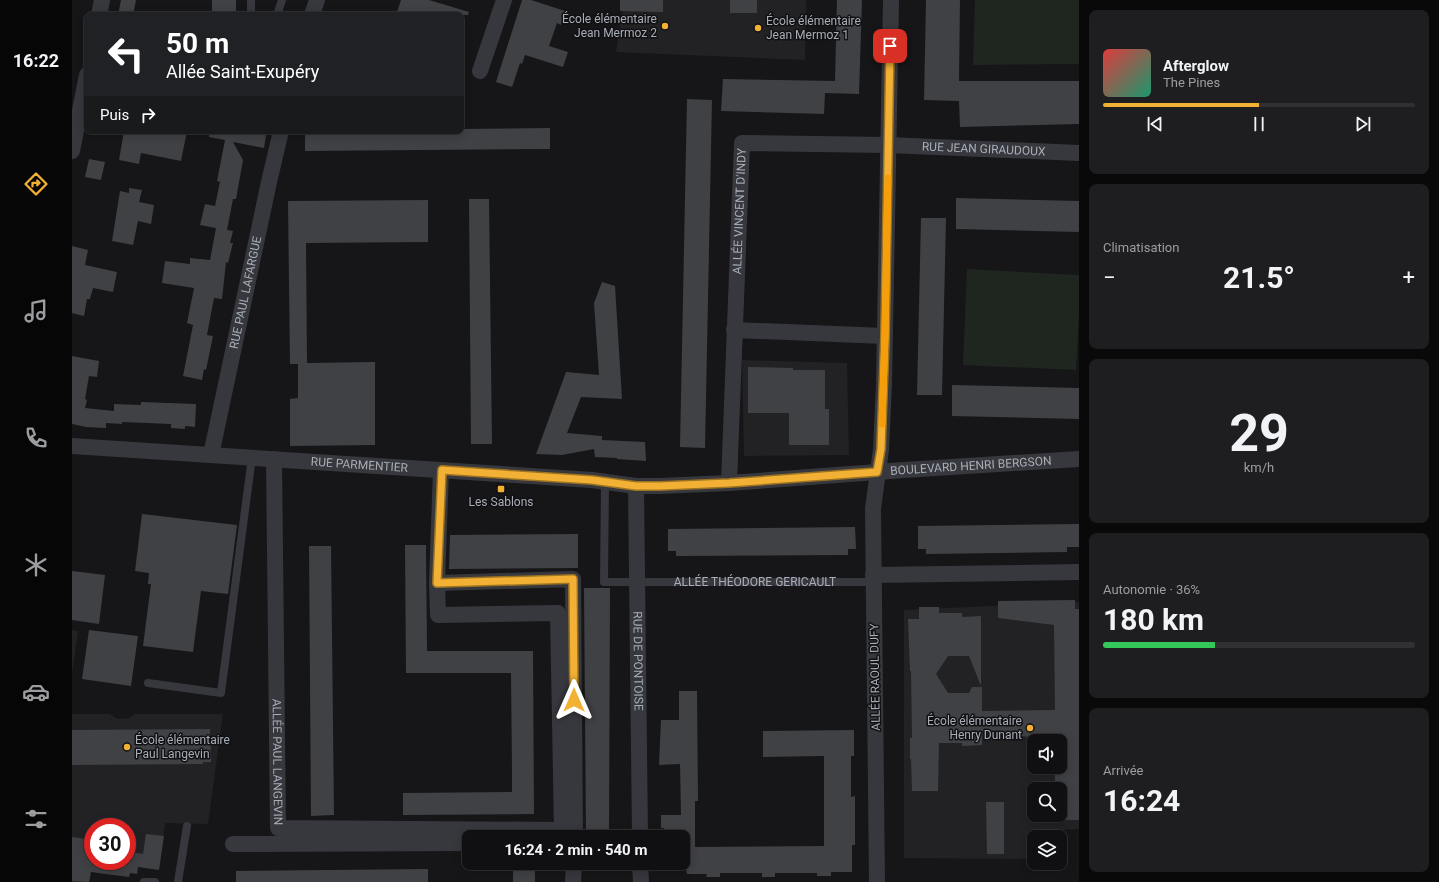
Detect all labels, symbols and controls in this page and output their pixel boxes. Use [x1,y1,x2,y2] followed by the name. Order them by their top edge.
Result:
[562,11,657,40] place label: École élémentaire Jean Mermoz 2
[766,13,861,42] place label: École élémentaire Jean Mermoz 1
[660,21,670,31] marker: École élémentaire Jean Mermoz 2
[753,23,763,33] marker: École élémentaire Jean Mermoz 1
[166,27,229,60] text: 50 m
[100,28,152,80] icon: left
[873,29,907,63] pin
[879,35,901,57] icon: arrive
[13,50,59,71] text: 16:22
[1163,57,1229,75] text: Afterglow
[166,61,319,82] text: Allée Saint-Exupéry
[1163,75,1220,90] text: The Pines
[137,104,159,126] icon: right
[100,106,129,124] text: Puis
[1144,113,1166,135] icon: previous
[1248,113,1270,135] icon: pause
[1352,113,1374,135] icon: next
[922,139,1046,159] street label: RUE JEAN GIRAUDOUX
[730,147,749,275] street label: ALLÉE VINCENT D'INDY
[22,170,50,198] icon: directions
[227,235,264,350] street label: RUE PAUL LAFARGUE
[1103,240,1179,255] text: Climatisation
[1223,260,1295,295] text: 21.5°
[1103,265,1116,290] text: −
[1403,265,1415,290] text: +
[22,297,50,325] icon: music
[1229,403,1289,464] text: 29
[22,424,50,452] icon: phone
[890,454,1052,478] street label: BOULEVARD HENRI BERGSON
[310,455,409,475] street label: RUE PARMENTIER
[1244,460,1274,475] text: km/h
[496,484,506,494] marker: Les Sablons
[469,495,533,509] place label: Les Sablons
[22,551,50,579] icon: climate
[674,574,836,589] street label: ALLÉE THÉODORE GERICAULT
[1103,582,1200,597] text: Autonomie · 36%
[1103,602,1204,637] text: 180 km
[630,611,646,711] street label: RUE DE PONTOISE
[866,622,883,731] street label: ALLÉE RAOUL DUFY
[22,678,50,706] icon: car
[553,679,595,721] position arrow
[270,699,285,825] street label: ALLÉE PAUL LANGEVIN
[927,713,1022,742] place label: École élémentaire Henry Dunant
[1025,723,1035,733] marker: École élémentaire Henry Dunant
[135,732,230,761] place label: École élémentaire Paul Langevin
[1027,734,1067,870] map controls
[1027,734,1067,774] button: sound
[122,742,132,752] marker: École élémentaire Paul Langevin
[1103,763,1143,778] text: Arrivée
[1027,782,1067,822] button: search
[1103,783,1180,818] text: 16:24
[22,805,50,833] icon: filters
[84,818,136,870] speed limit sign: 30
[1027,830,1067,870] button: layers
[505,841,647,859] text: 16:24 · 2 min · 540 m

